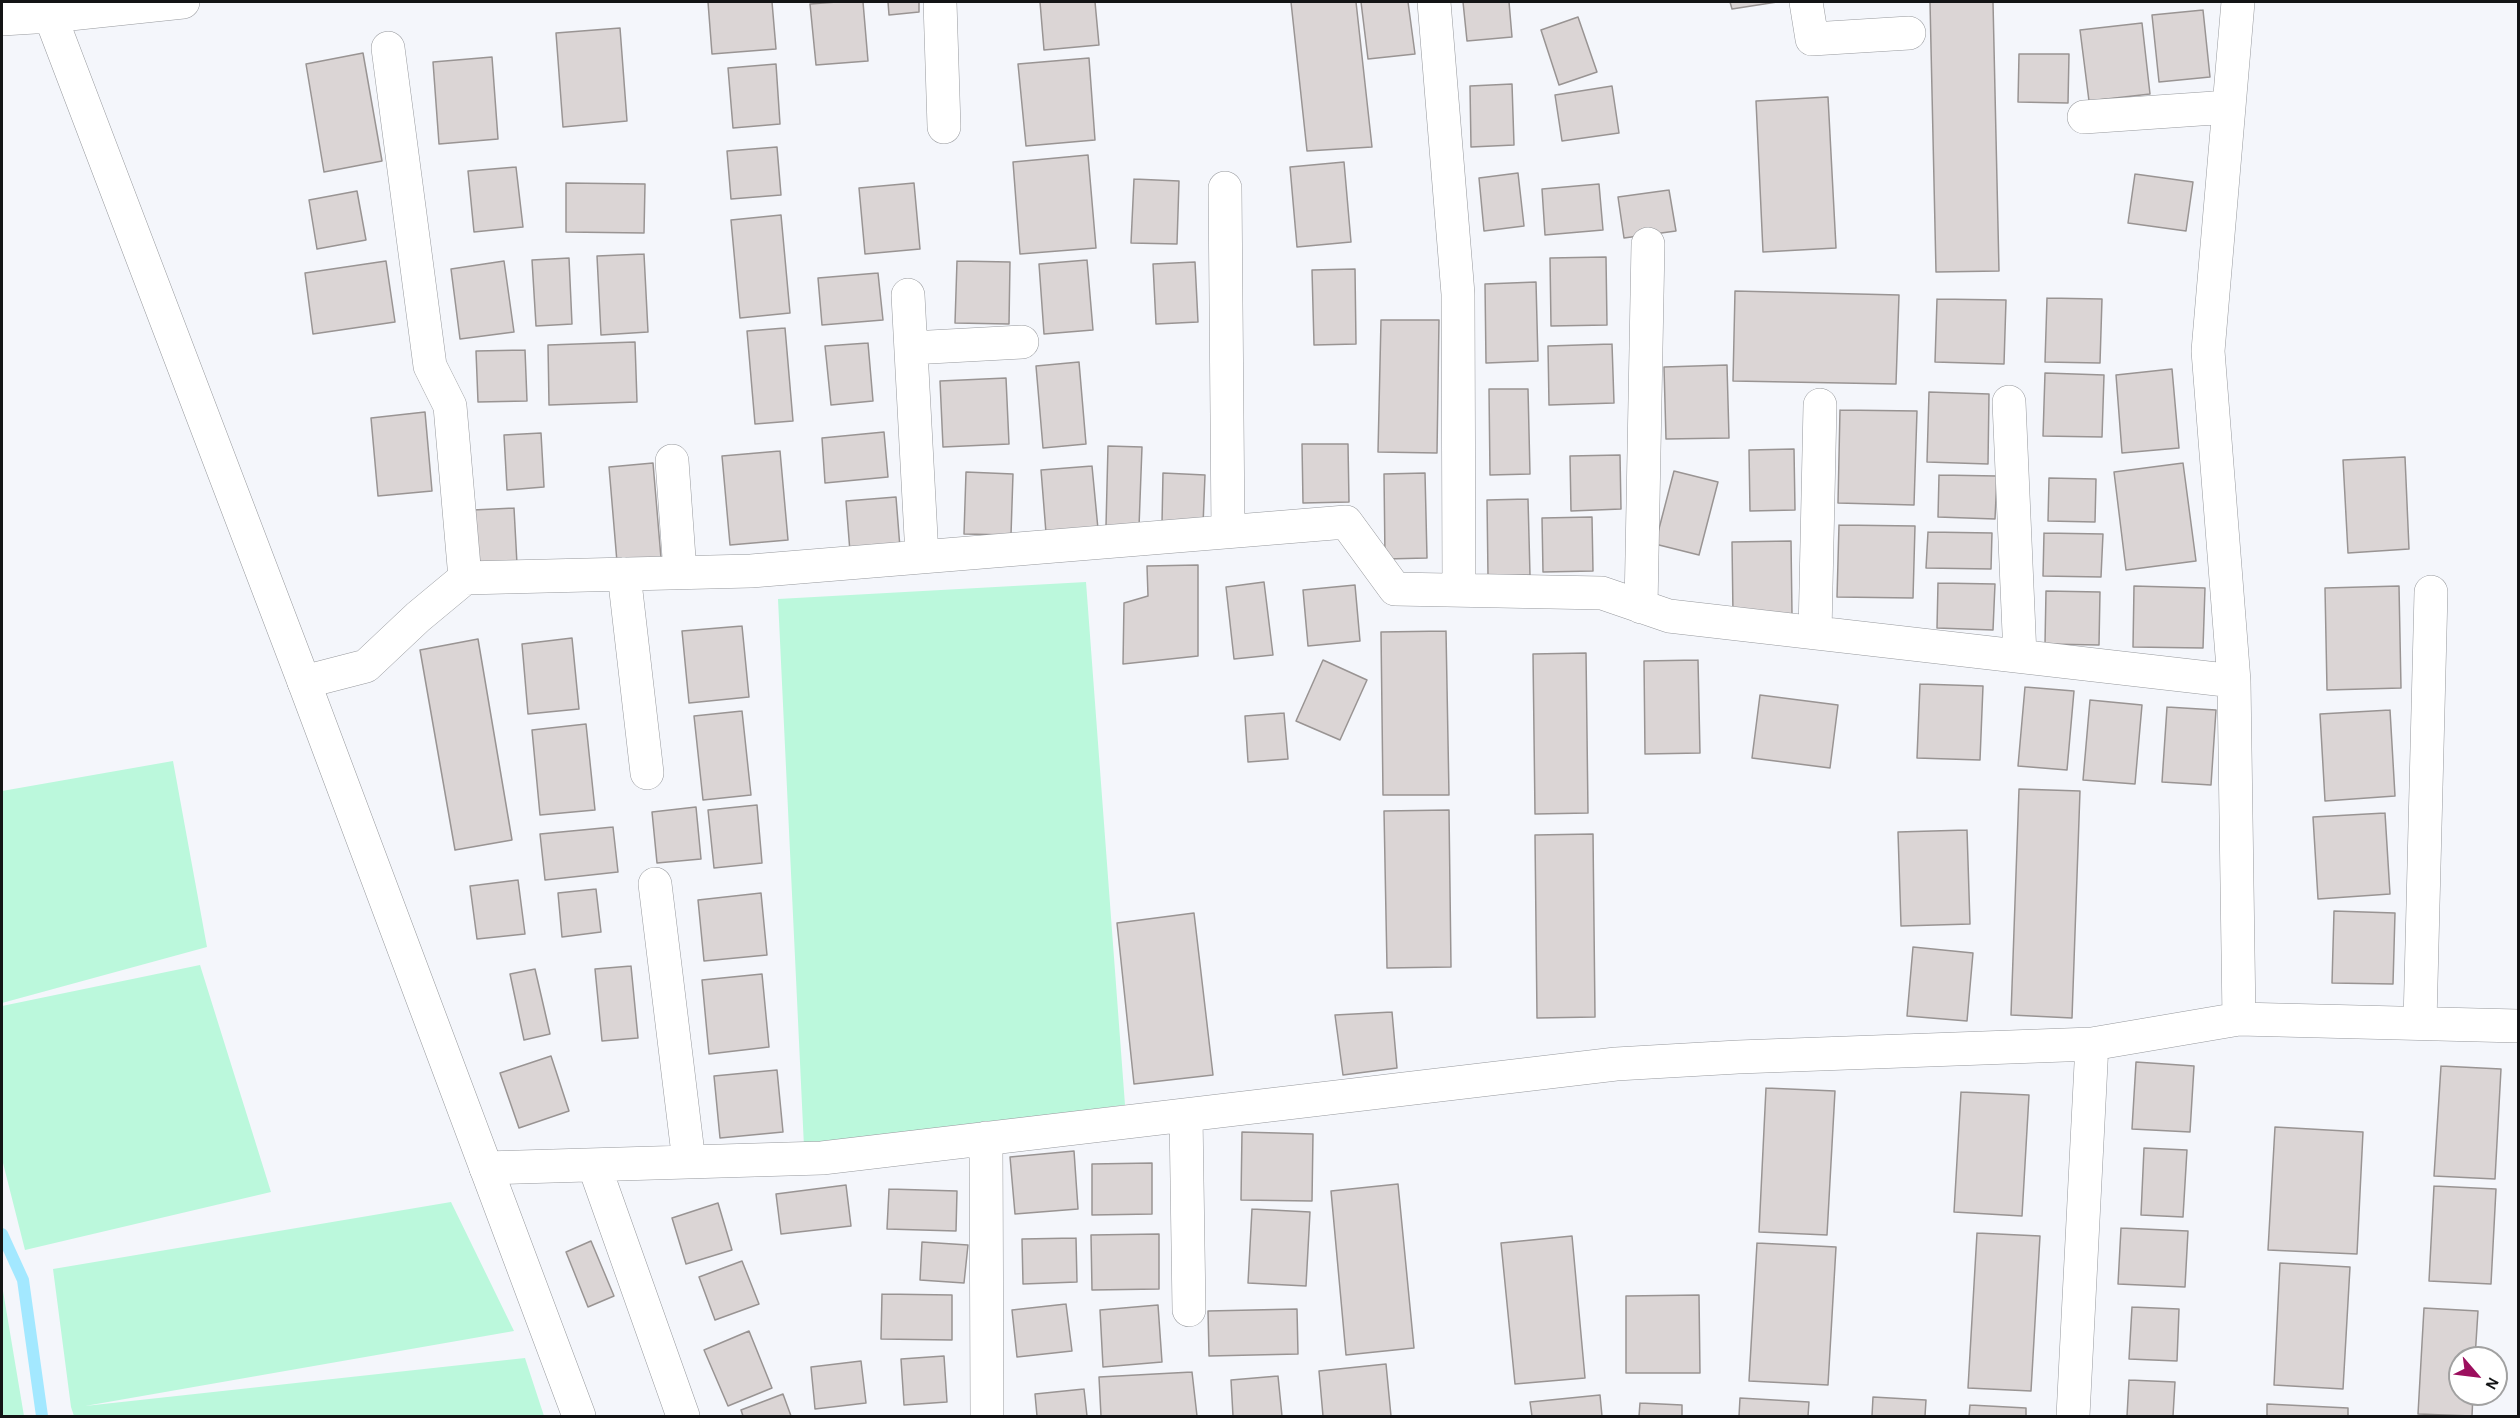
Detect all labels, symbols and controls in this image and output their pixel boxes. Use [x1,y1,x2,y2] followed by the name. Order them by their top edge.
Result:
[2448,1346,2508,1406] north arrow
[2482,1375,2502,1392] text: N

